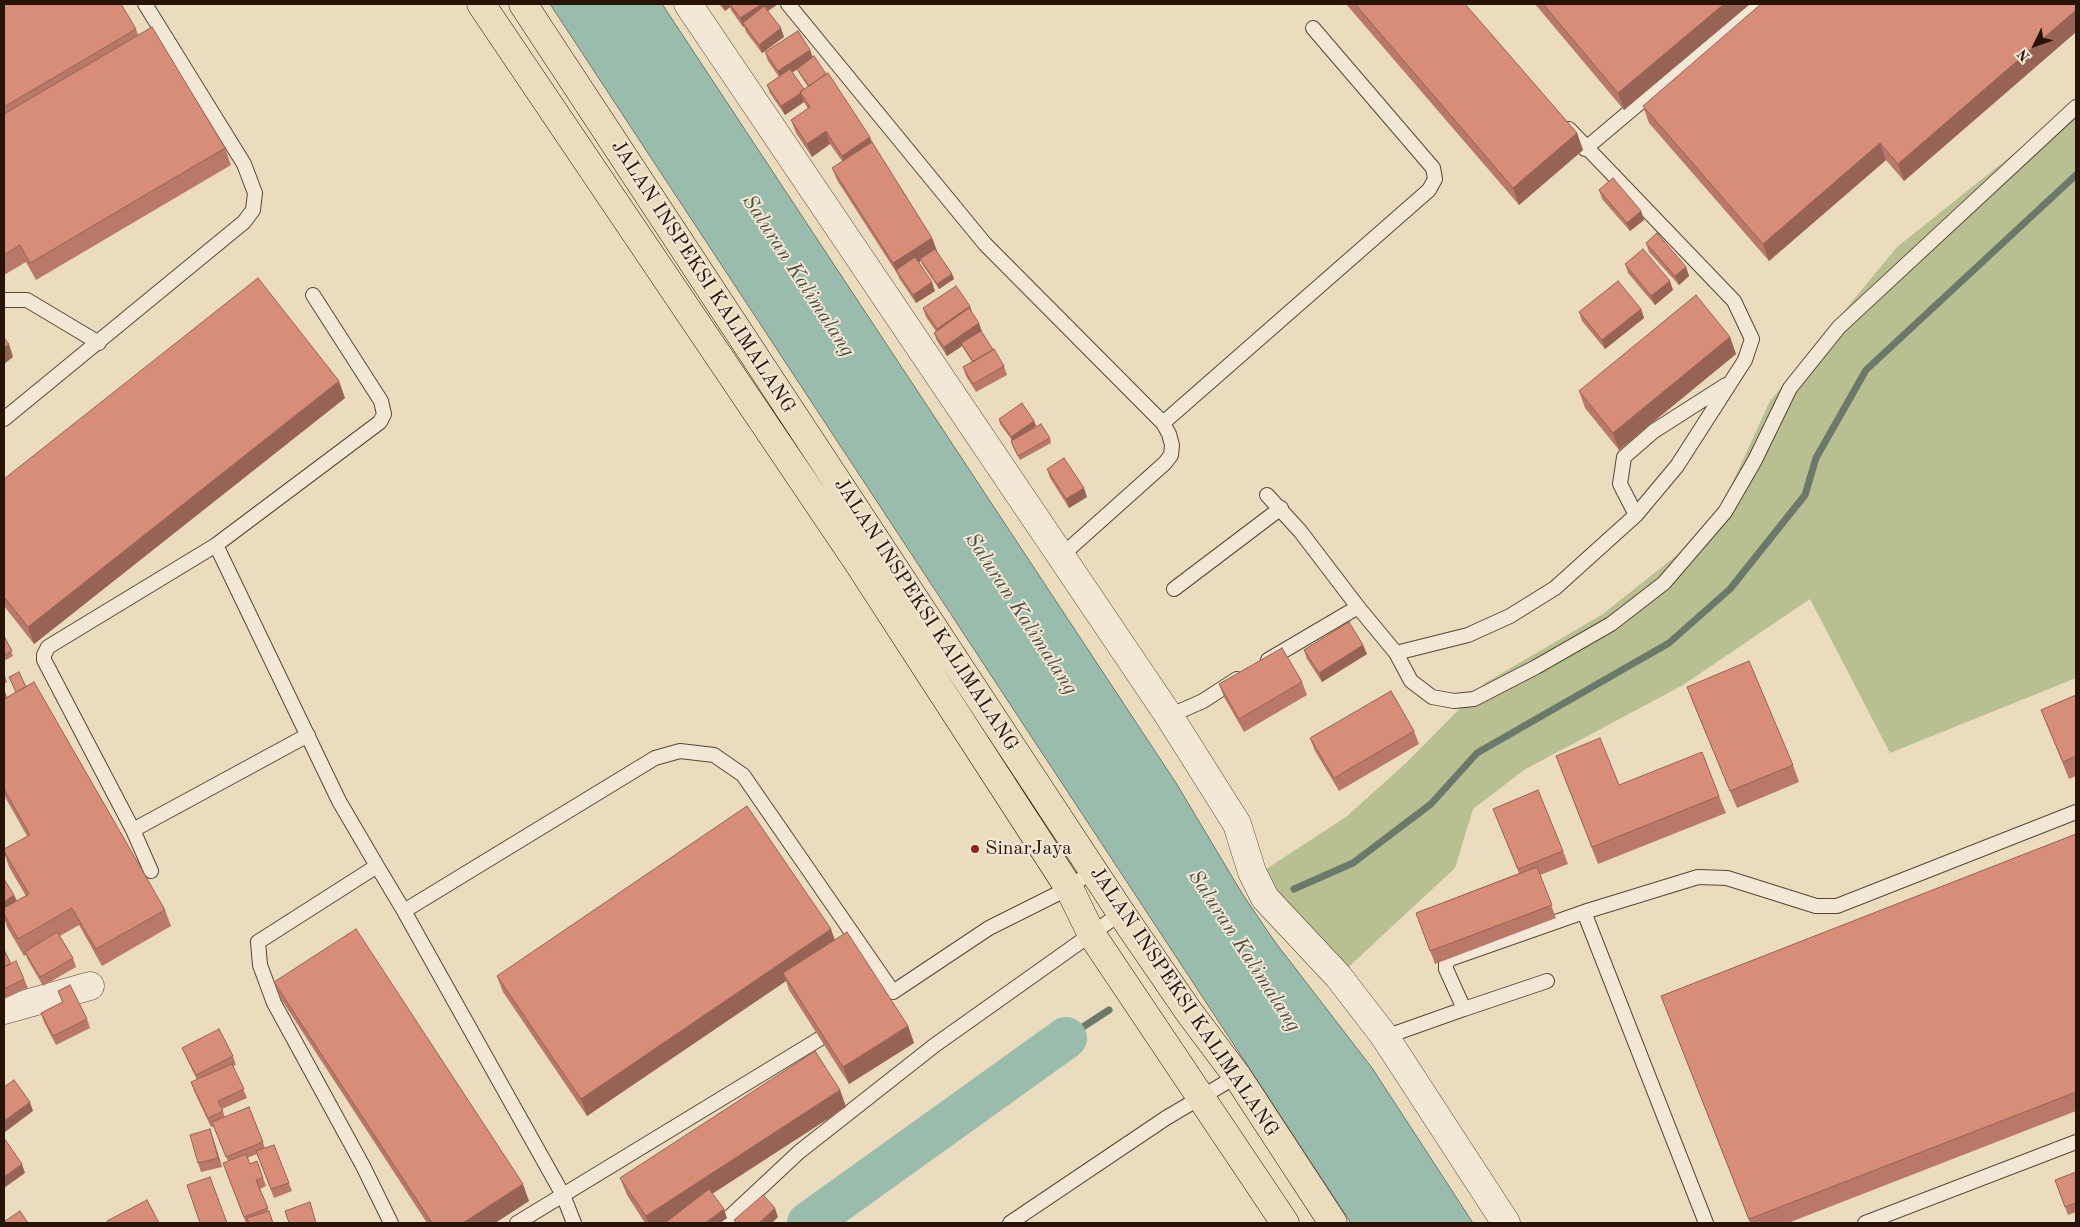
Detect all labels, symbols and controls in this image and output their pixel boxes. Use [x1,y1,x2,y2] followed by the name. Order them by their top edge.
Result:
[2010,20,2060,70] north arrow
[2015,46,2033,64] text: N
[606,136,800,418] street label: JALAN INSPEKSI KALIMALANG
[736,190,860,362] water label: Saluran Kalimalang
[829,474,1023,756] street label: JALAN INSPEKSI KALIMALANG
[959,528,1083,700] water label: Saluran Kalimalang
[985,837,1072,861] place label: SinarJaya
[969,843,981,855] marker: SinarJaya
[1084,862,1284,1142] street label: JALAN INSPEKSI KALIMALANG
[1182,865,1306,1037] water label: Saluran Kalimalang

